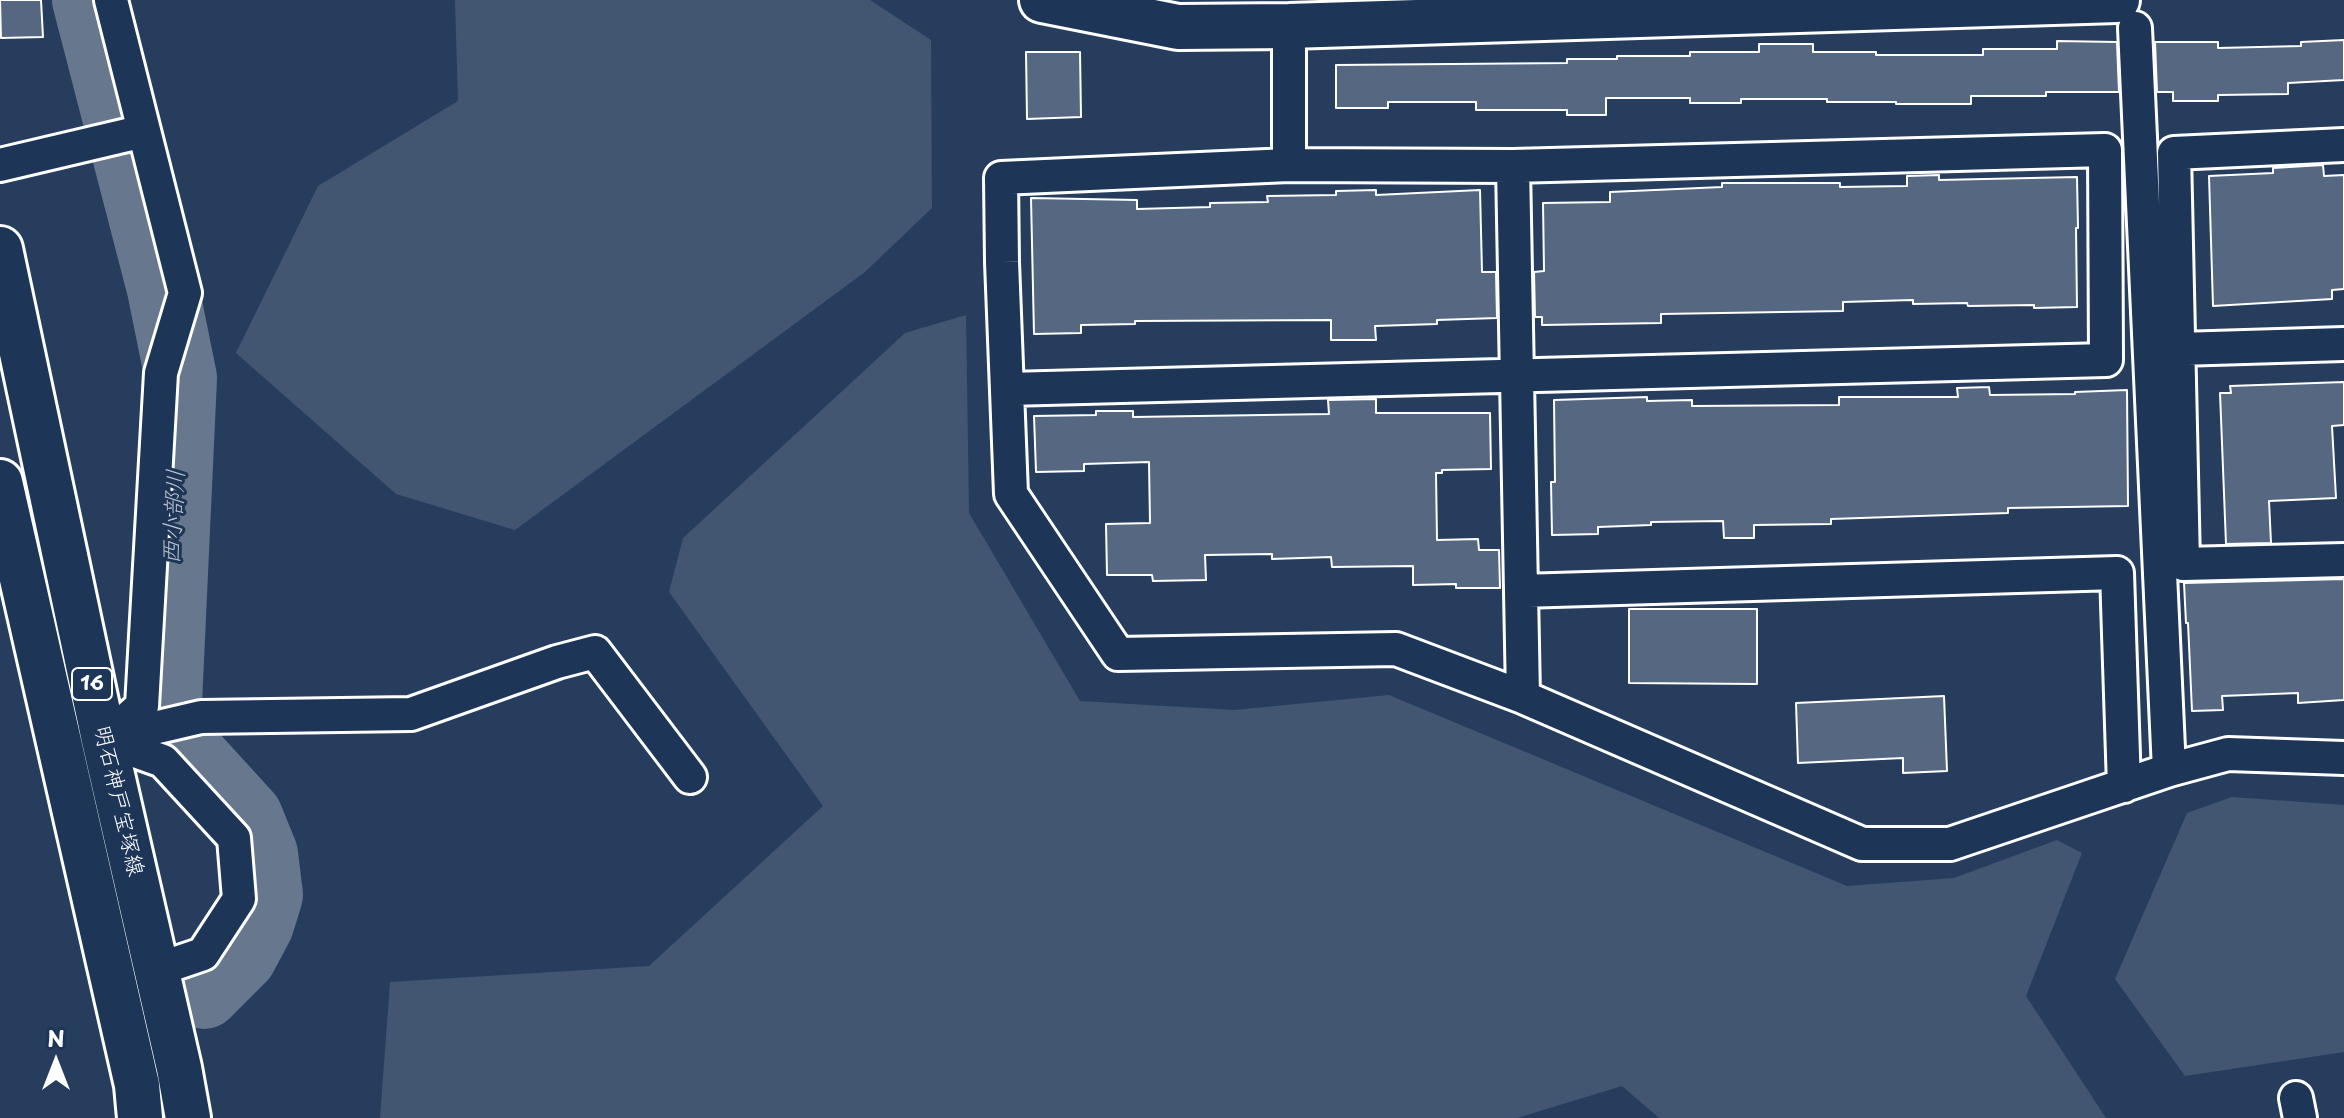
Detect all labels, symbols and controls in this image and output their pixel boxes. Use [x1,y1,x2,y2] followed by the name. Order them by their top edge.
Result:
[158,468,192,566] water label: 西小部川
[72,668,112,700] road number: 16
[88,723,148,879] street label: 明石神戸宝塚線
[47,1021,65,1054] text: N
[16,1022,96,1102] north arrow

